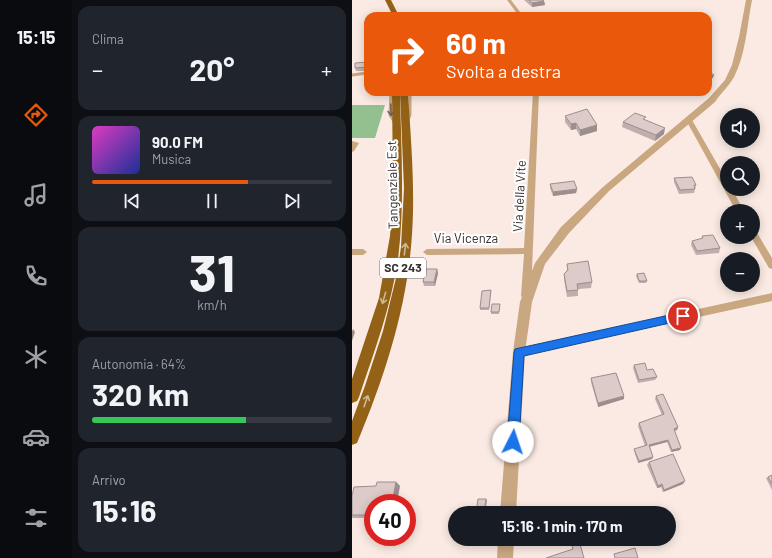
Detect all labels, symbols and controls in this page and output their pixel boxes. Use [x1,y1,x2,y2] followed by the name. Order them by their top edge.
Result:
[17,26,55,48] text: 15:15
[446,26,506,60] text: 60 m
[380,28,432,80] icon: right
[92,31,124,47] text: Clima
[189,51,235,87] text: 20°
[92,56,103,82] text: −
[321,56,332,82] text: +
[446,60,561,82] text: Svolta a destra
[22,101,50,129] icon: directions
[387,103,395,116] one-way arrow
[720,108,760,292] map controls
[720,108,760,148] button: sound
[152,133,203,151] text: 90.0 FM
[383,140,401,230] street label: Tangenziale Est
[152,151,191,167] text: Musica
[720,156,760,196] button: search
[509,160,529,232] street label: Via della Vite
[22,181,50,209] icon: music
[121,190,143,212] icon: previous
[201,190,223,212] icon: pause
[281,190,303,212] icon: next
[720,204,760,244] button: +
[434,230,498,246] street label: Via Vicenza
[189,240,235,302] text: 31
[401,242,409,255] one-way arrow
[720,252,760,292] button: −
[380,258,426,278] road number: SC 243
[22,262,50,290] icon: phone
[380,291,387,304] one-way arrow
[197,297,227,313] text: km/h
[666,299,700,333] pin
[672,305,694,327] icon: arrive
[22,343,50,371] icon: climate
[92,356,186,372] text: Autonomia · 64%
[92,376,189,412] text: 320 km
[363,395,370,408] one-way arrow
[492,421,534,463] position arrow
[22,423,50,451] icon: car
[92,472,126,488] text: Arrivo
[92,492,156,528] text: 15:16
[364,494,416,546] speed limit sign: 40
[22,504,50,532] icon: filters
[502,517,622,535] text: 15:16 · 1 min · 170 m

